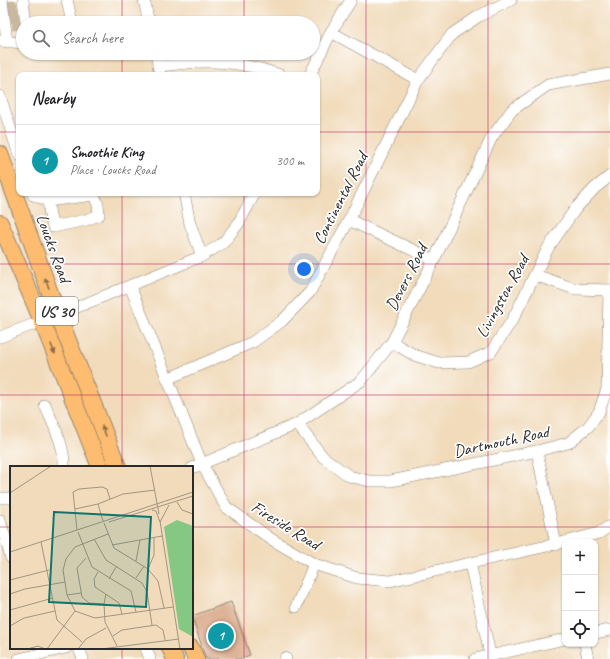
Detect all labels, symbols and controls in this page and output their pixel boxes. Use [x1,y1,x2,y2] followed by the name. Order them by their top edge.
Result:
[16,16,320,60] search box
[30,27,52,49] icon: search
[62,29,123,48] text: Search here
[32,88,75,109] text: Nearby
[70,143,144,162] text: Smoothie King
[308,147,374,248] street label: Continental Road
[42,153,48,169] text: 1
[276,153,304,169] text: 300 m
[70,162,156,178] text: Place · Loucks Road
[32,211,76,287] street label: Loucks Road
[381,238,433,314] street label: Devers Road
[471,249,535,341] street label: Livingston Road
[294,259,314,279] your location
[43,277,49,289] one-way arrow
[36,297,78,325] road number: US 30
[50,343,56,354] one-way arrow
[452,421,553,462] street label: Dartmouth Road
[101,425,107,436] one-way arrow
[10,466,193,649] inset map
[248,496,326,556] street label: Fireside Road
[562,539,598,647] map controls
[562,539,598,575] button: +
[562,575,598,611] button: −
[562,611,598,647] button: locate
[208,621,234,651] pin: 1

